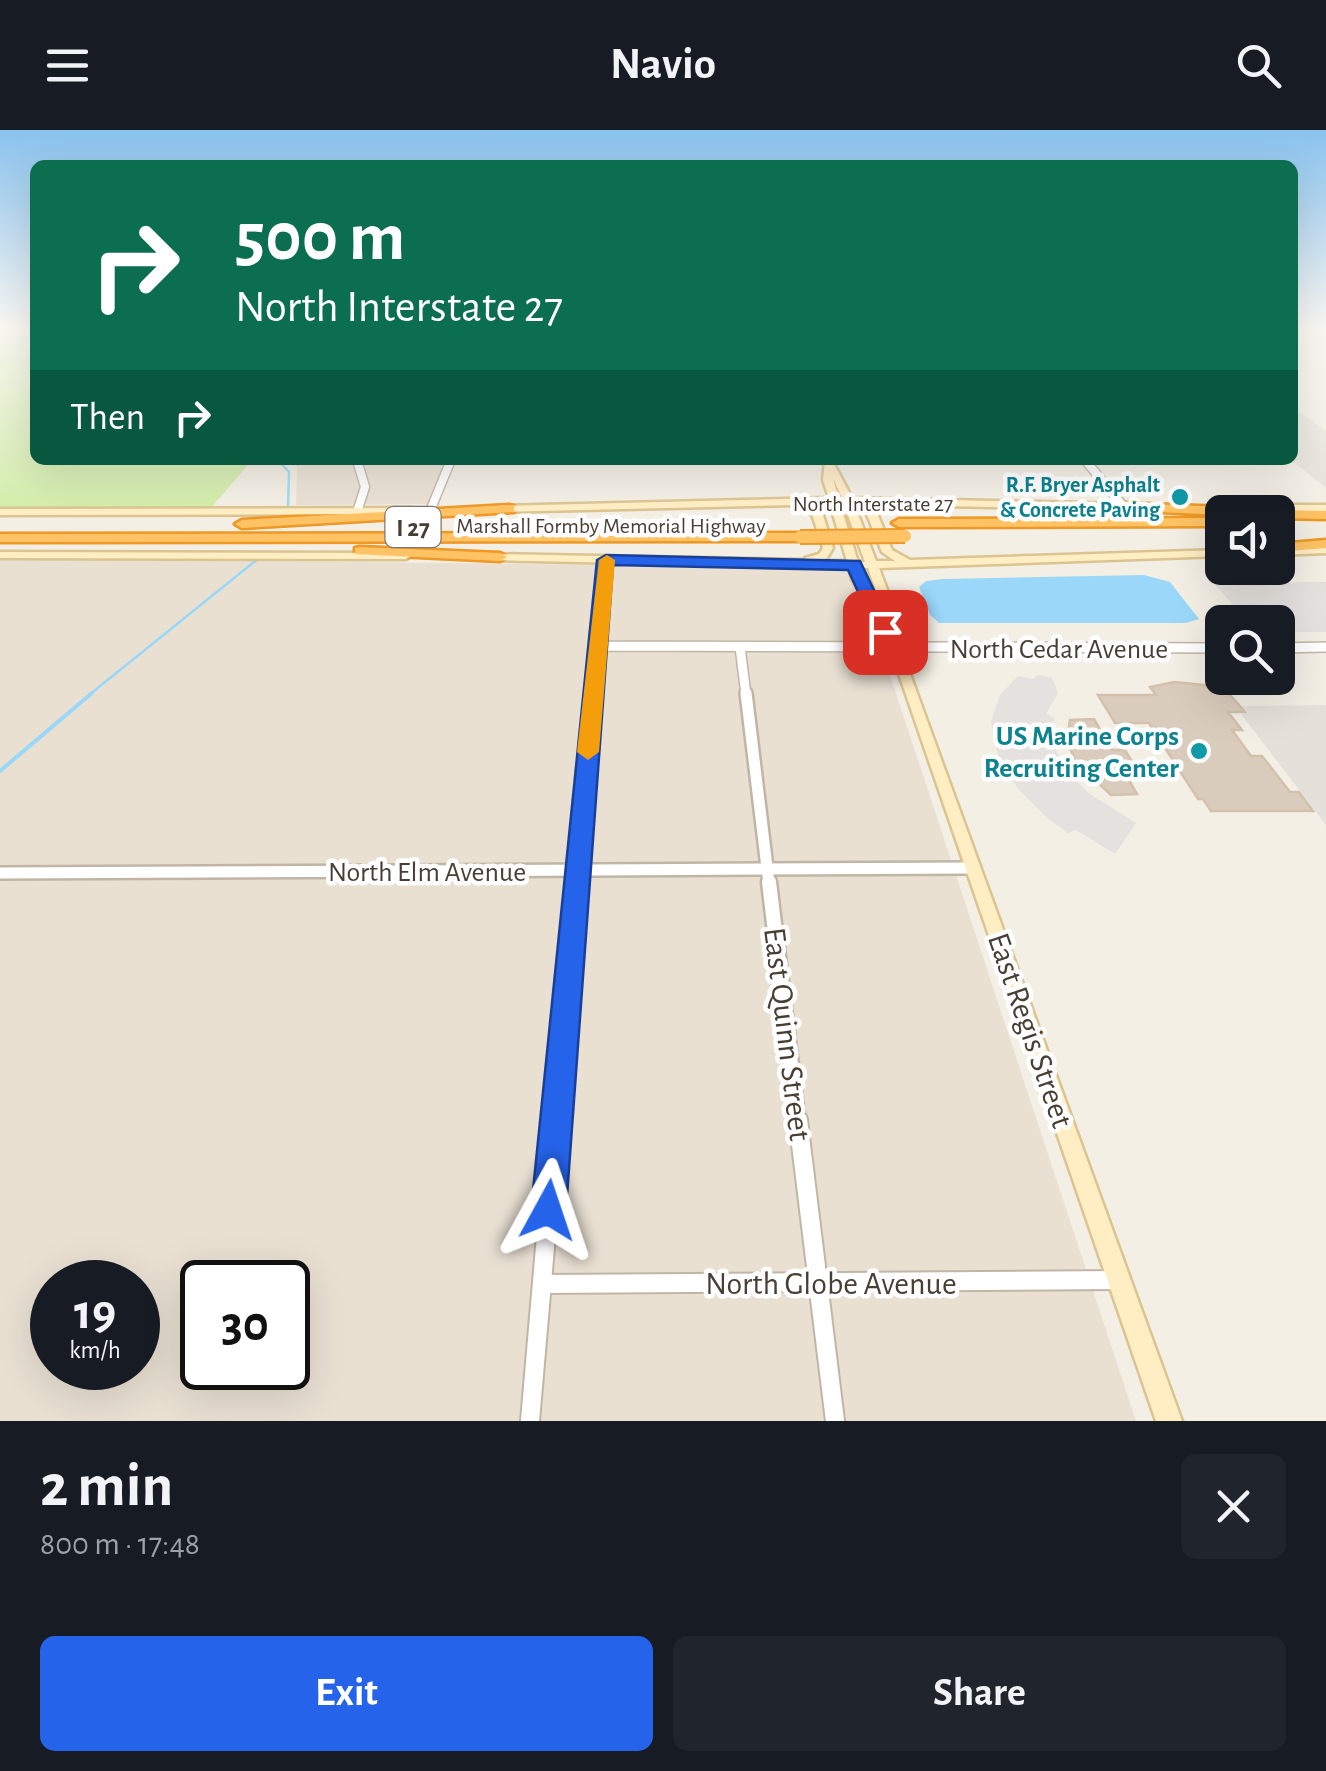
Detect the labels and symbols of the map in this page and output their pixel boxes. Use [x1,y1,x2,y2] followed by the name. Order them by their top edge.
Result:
[1000,474,1161,521] place label: R.F. Bryer Asphalt & Concrete Paving
[1169,486,1191,508] marker: R.F. Bryer Asphalt & Concrete Paving
[793,493,953,515] street label: North Interstate 27
[386,507,440,547] road number: I 27
[456,515,766,537] street label: Marshall Formby Memorial Highway
[843,590,928,675] pin
[950,636,1168,664] street label: North Cedar Avenue
[984,723,1179,783] place label: US Marine Corps Recruiting Center
[1188,740,1210,762] marker: US Marine Corps Recruiting Center
[328,859,526,887] street label: North Elm Avenue
[758,926,816,1143] street label: East Quinn Street
[982,929,1078,1132] street label: East Regis Street
[496,1158,600,1262] position arrow
[180,1260,310,1390] speed limit sign: 30
[705,1268,957,1300] street label: North Globe Avenue

